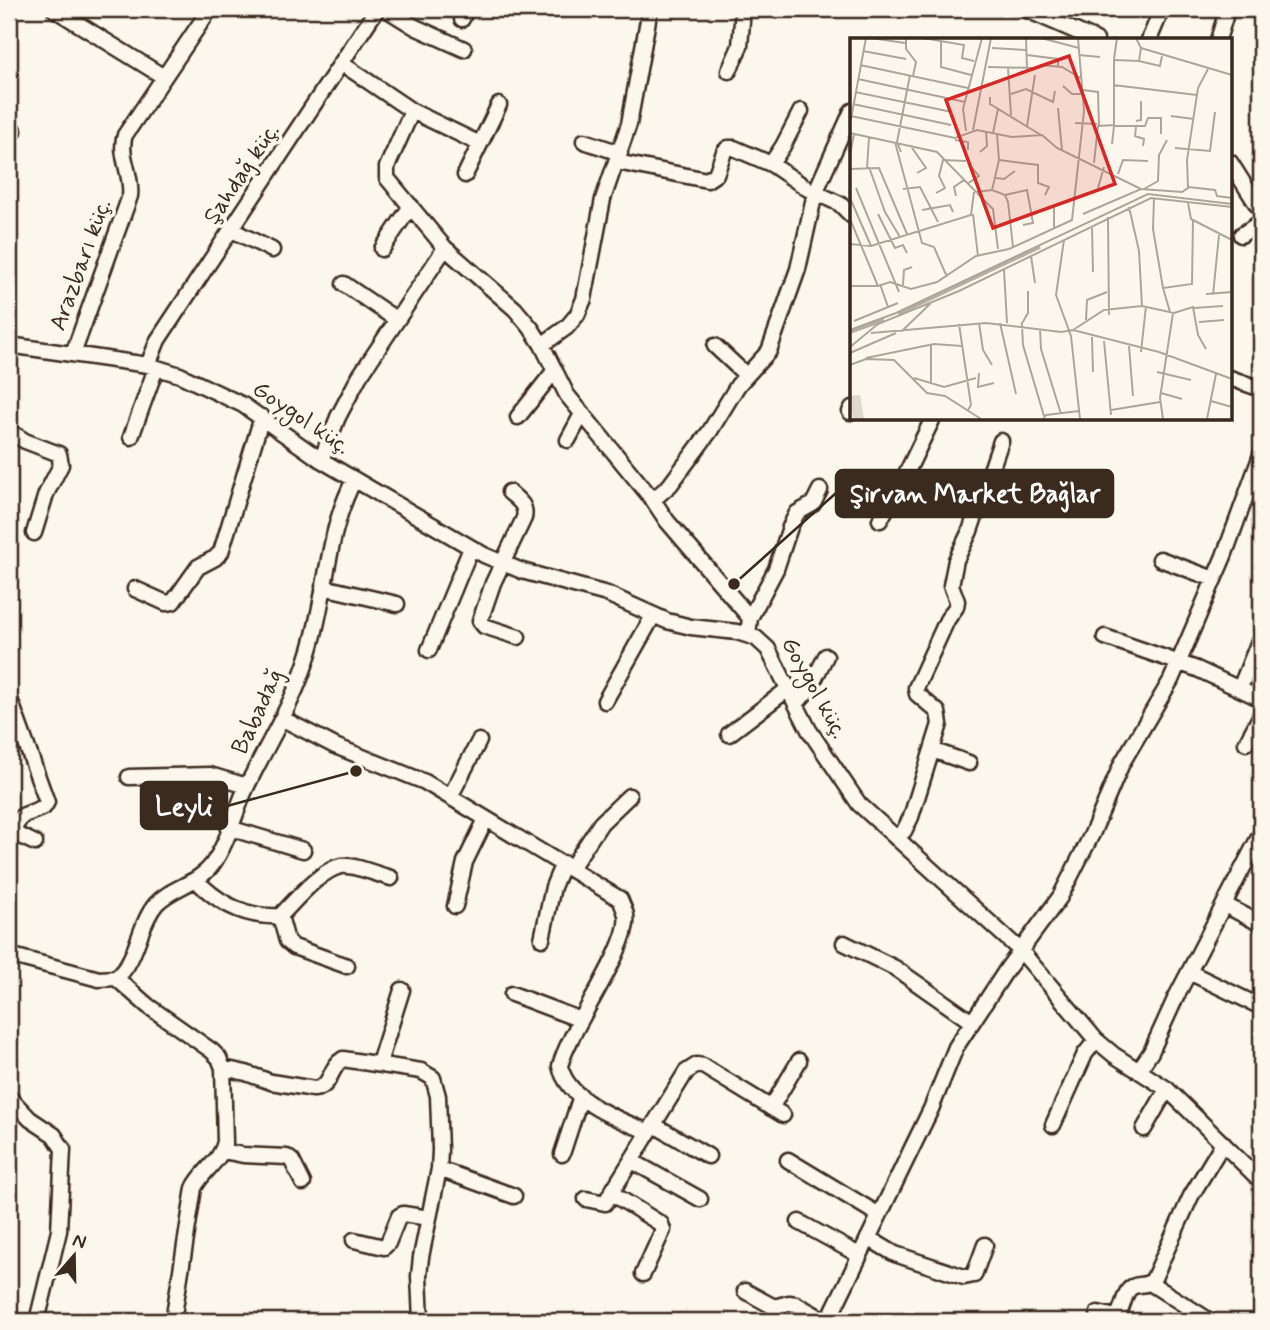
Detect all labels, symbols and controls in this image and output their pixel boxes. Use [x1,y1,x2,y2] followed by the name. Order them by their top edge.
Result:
[850,38,1232,420] inset map
[197,117,287,231] street label: Şahdağ küç.
[43,195,119,335] street label: Arazbarı küç.
[245,374,356,464] street label: Goygol küç.
[836,470,1113,517] callout: Şirvan Market Bağlar
[850,478,1101,513] text: Şirvan Market Bağlar
[772,631,855,745] street label: Goygol küç.
[225,664,291,760] street label: Babadağ
[141,782,227,829] callout: Leyli
[155,791,213,825] text: Leyli
[38,1222,108,1292] north arrow
[69,1228,90,1255] text: N

